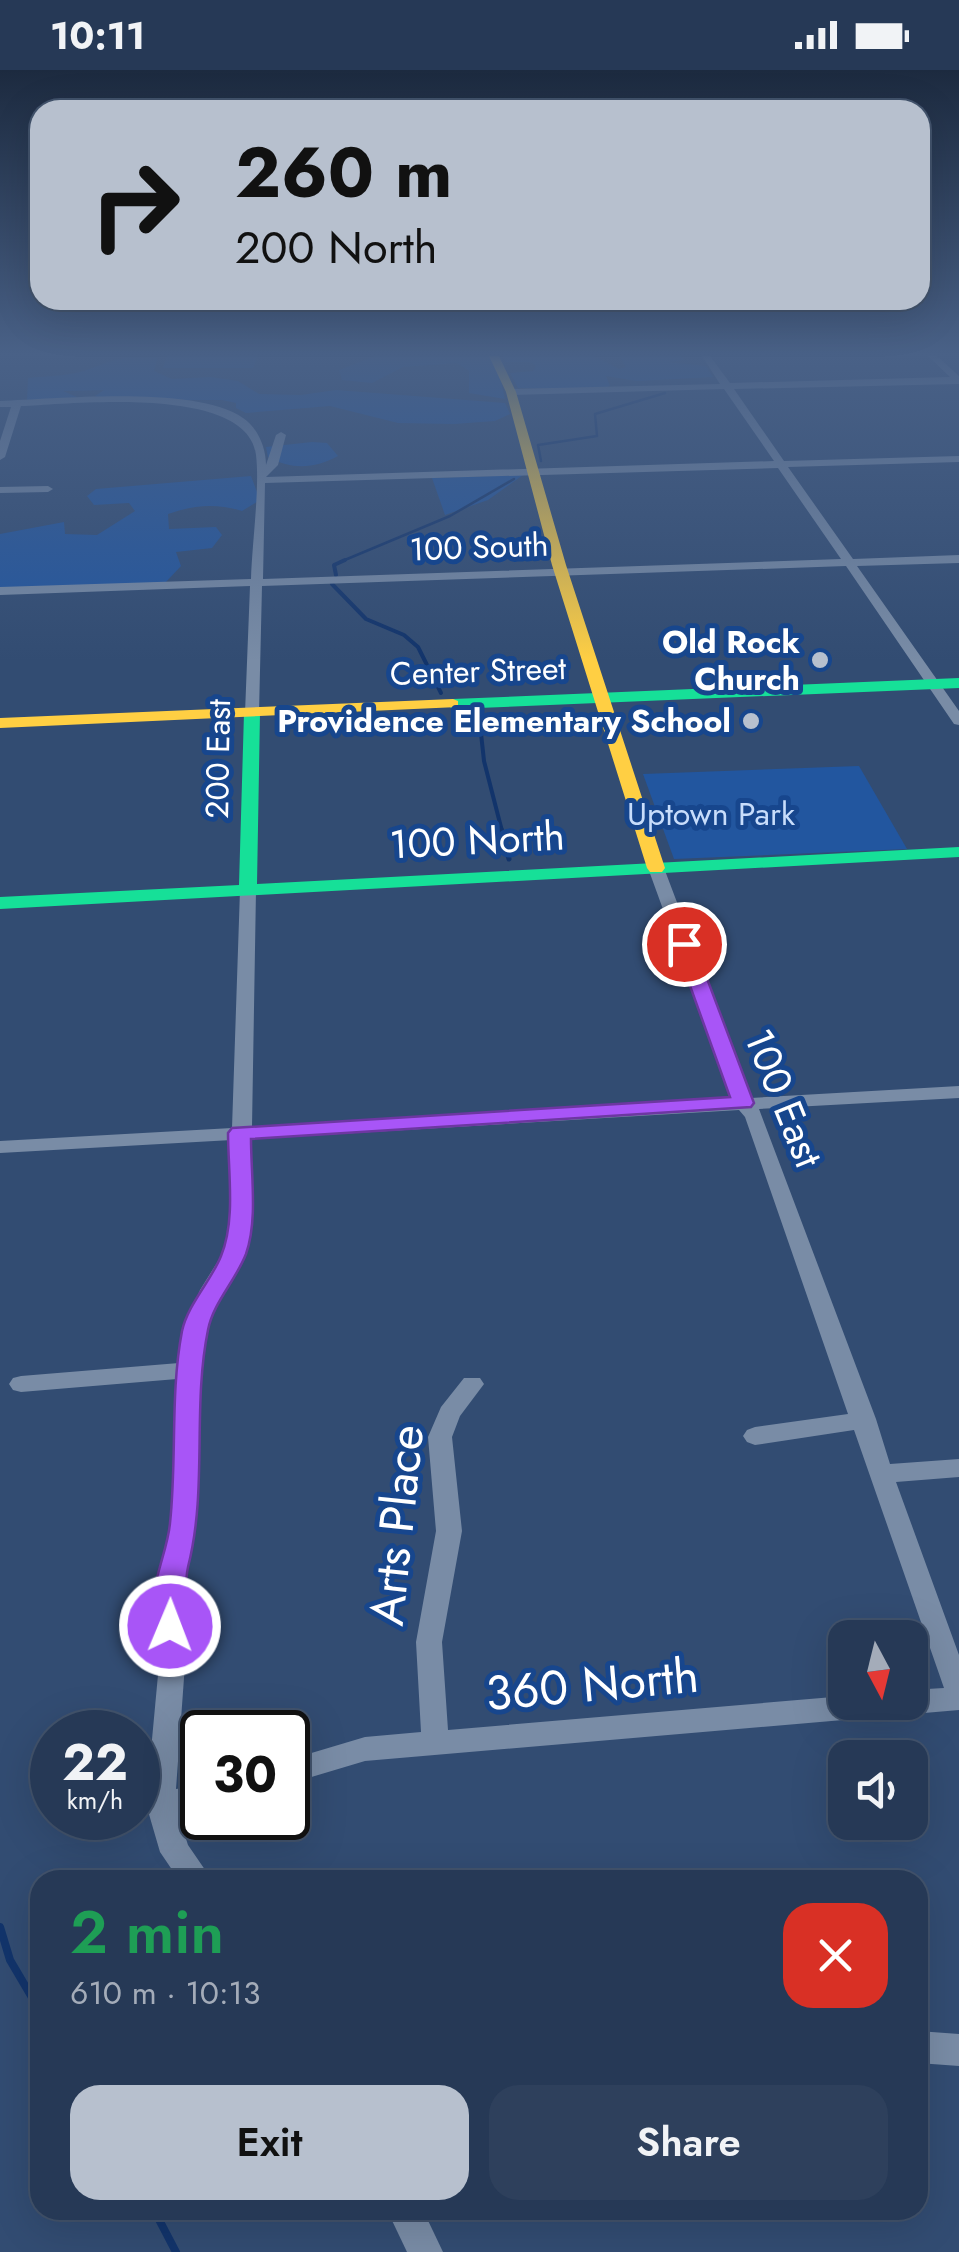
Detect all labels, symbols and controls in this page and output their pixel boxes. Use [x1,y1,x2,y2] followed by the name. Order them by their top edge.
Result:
[50,8,145,63] text: 10:11
[235,122,453,223] text: 260 m
[70,140,200,270] icon: right
[235,215,437,280] text: 200 North
[409,522,549,572] street label: 100 South
[662,619,801,702] place label: Old Rock Church
[389,645,567,697] street label: Center Street
[809,649,831,671] marker: Old Rock Church
[194,698,242,819] street label: 200 East
[277,698,731,744] place label: Providence Elementary School
[740,710,762,732] marker: Providence Elementary School
[627,791,796,837] park label: Uptown Park
[388,806,566,874] street label: 100 North
[642,902,727,987] pin
[657,917,712,972] icon: arrive
[730,1020,838,1176] street label: 100 East
[352,1421,441,1629] street label: Arts Place
[118,1574,222,1678] position arrow
[828,1620,928,1720] north arrow
[828,1620,928,1840] map controls
[483,1641,701,1728] street label: 360 North
[180,1710,310,1840] speed limit sign: 30
[62,1726,128,1799] text: 22
[828,1740,928,1840] button: sound
[67,1782,123,1818] text: km/h
[70,1889,224,1976] text: 2 min
[783,1903,888,2008] button: close
[70,1970,260,2016] text: 610 m · 10:13
[70,2085,469,2200] button: Exit
[489,2085,888,2200] button: Share

